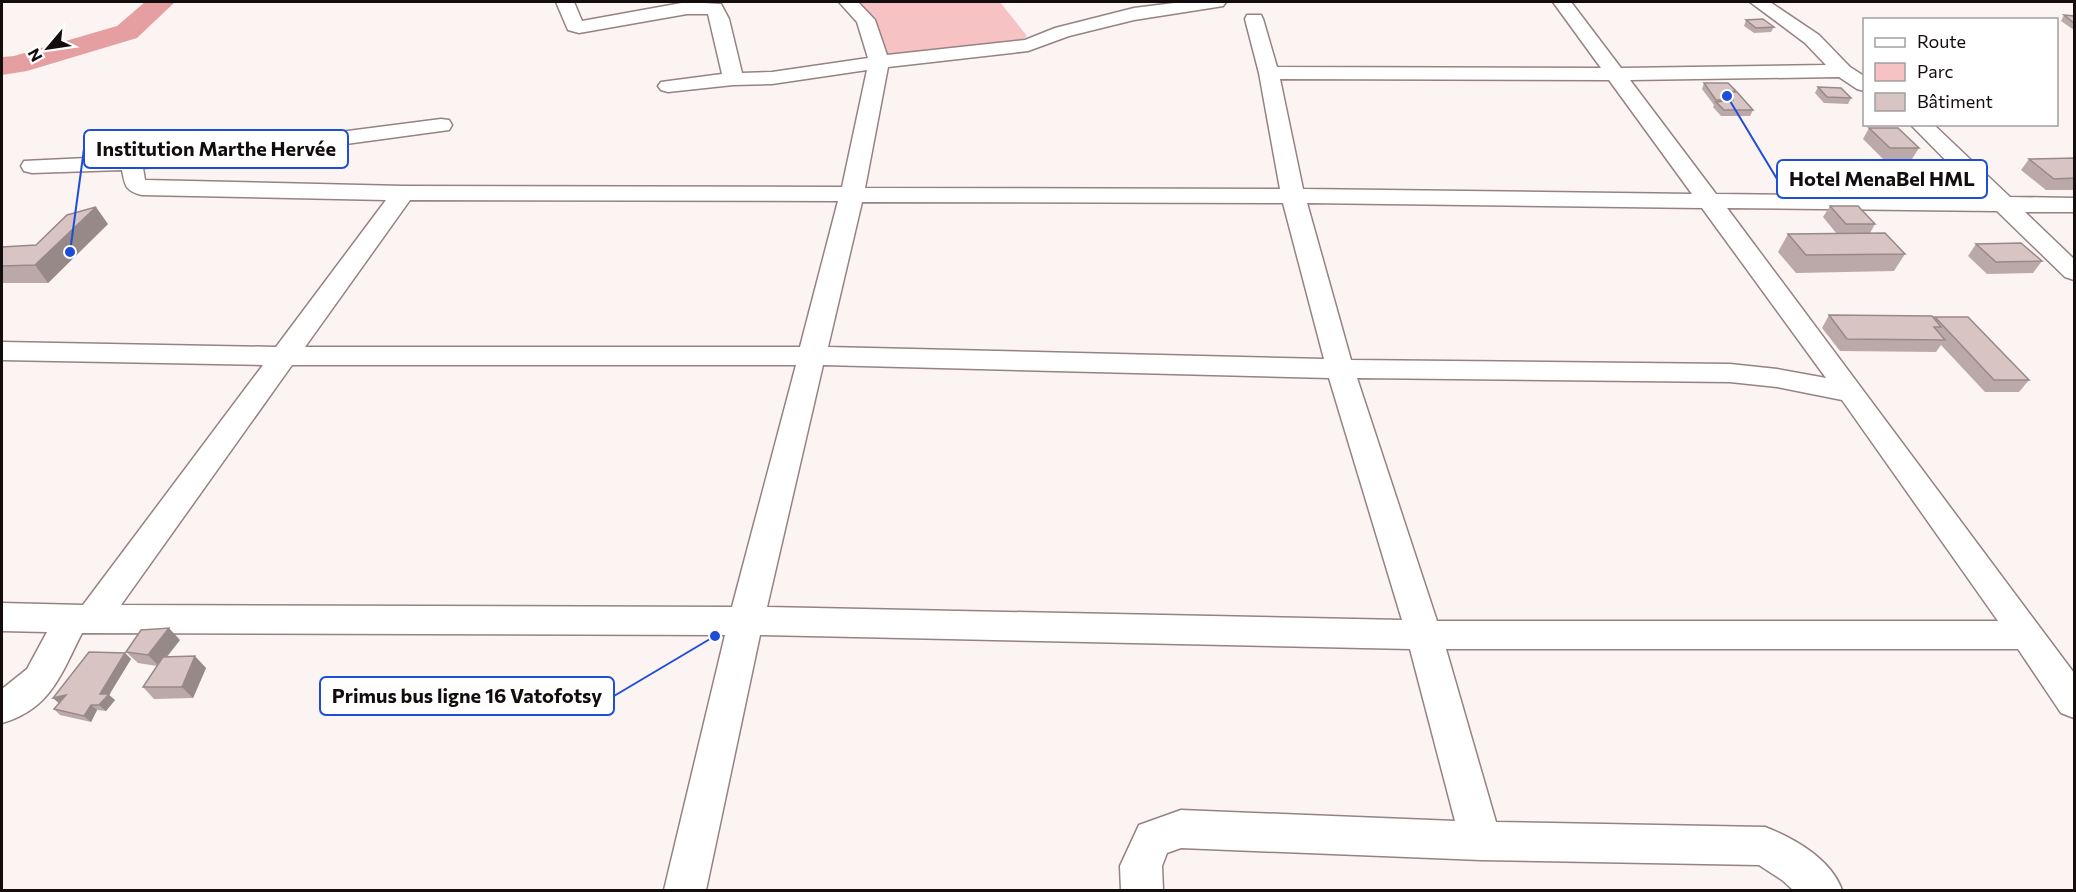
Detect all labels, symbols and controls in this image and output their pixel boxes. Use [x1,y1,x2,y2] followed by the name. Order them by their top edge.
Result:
[18,18,78,78] north arrow
[1863,18,2058,126] legend
[1917,30,1966,52] text: Route
[23,46,46,65] text: N
[1917,60,1954,82] text: Parc
[1917,90,1993,112] text: Bâtiment
[84,130,348,168] callout: Institution Marthe Hervée
[96,136,336,160] text: Institution Marthe Hervée
[1777,160,1987,198] callout: Hotel MenaBel HML
[1789,166,1975,190] text: Hotel MenaBel HML
[320,677,614,715] callout: Primus bus ligne 16 Vatofotsy
[332,683,602,707] text: Primus bus ligne 16 Vatofotsy

